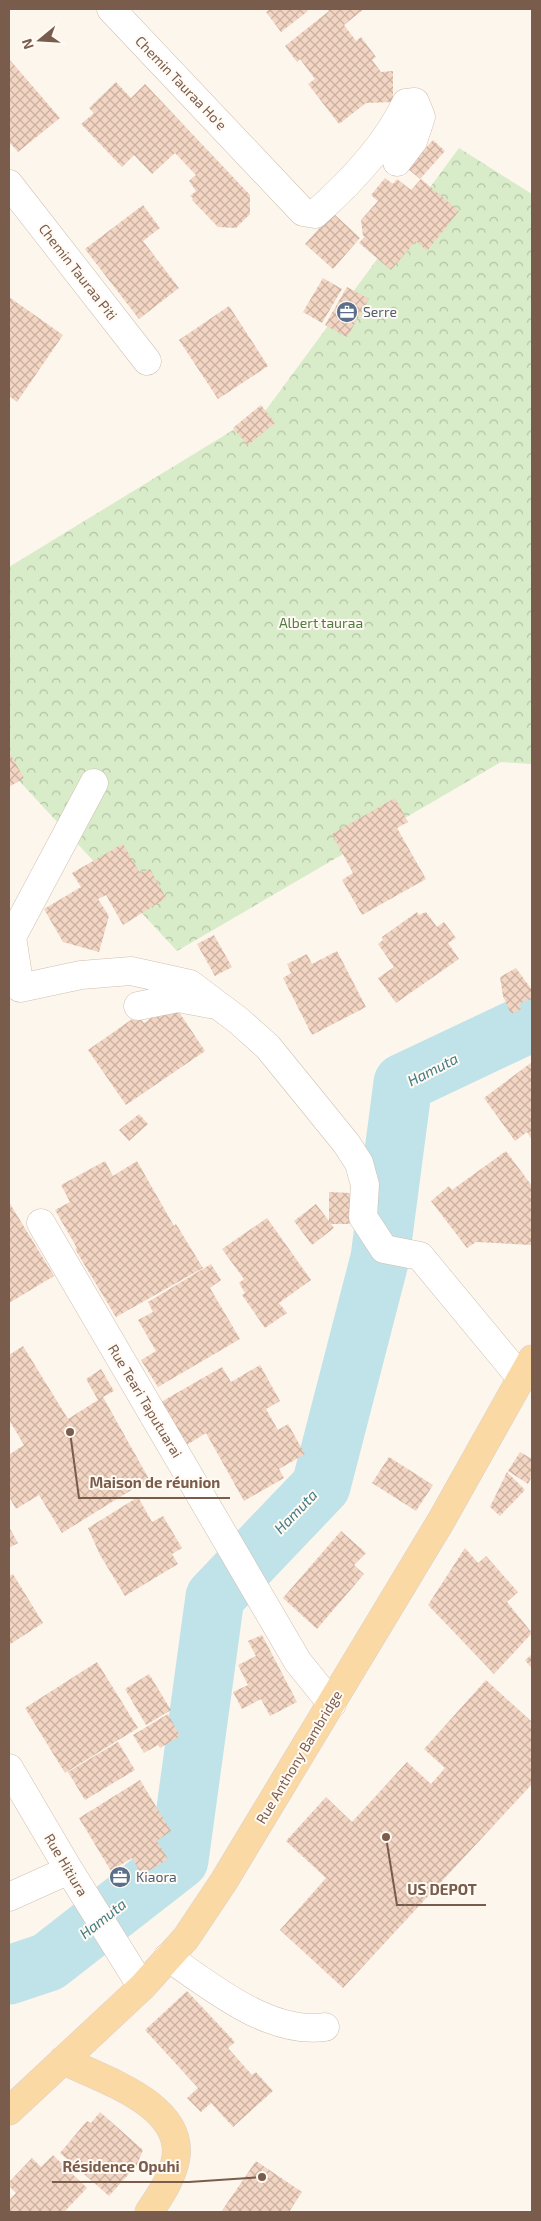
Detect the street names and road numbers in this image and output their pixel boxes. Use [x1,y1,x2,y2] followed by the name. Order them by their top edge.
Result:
[132,32,231,133] street label: Chemin Tauraa Ho'e
[36,220,121,323] street label: Chemin Tauraa Piti
[105,1341,186,1460] street label: Rue Teari Taputuarai
[252,1687,345,1826] street label: Rue Anthony Bambridge
[41,1830,92,1899] street label: Rue Hitiura

